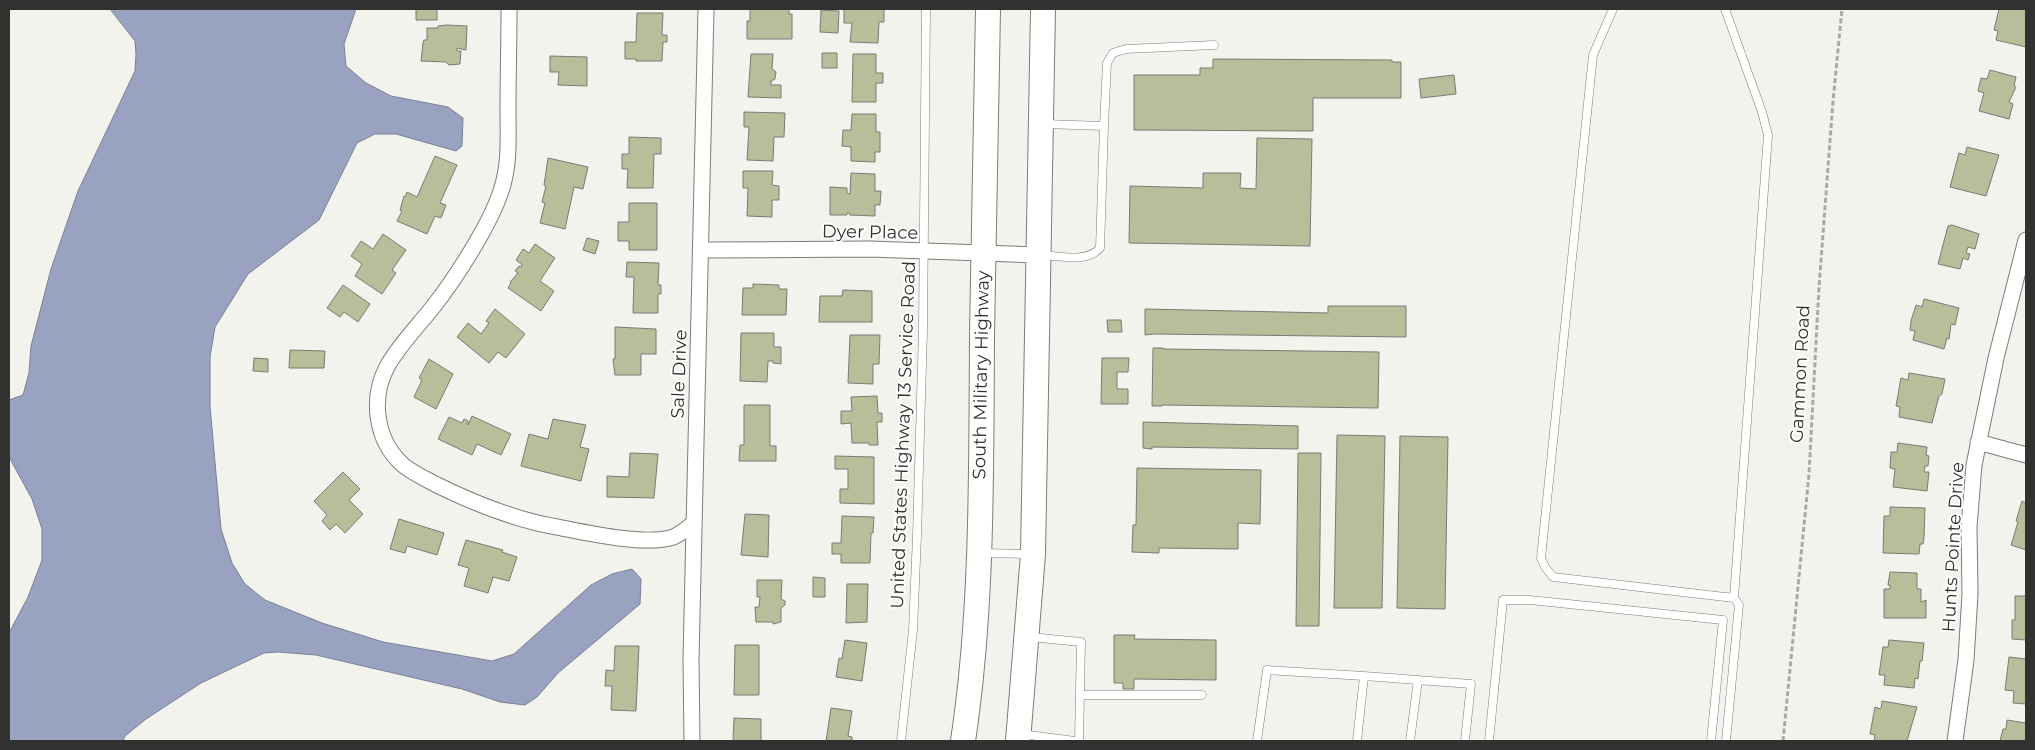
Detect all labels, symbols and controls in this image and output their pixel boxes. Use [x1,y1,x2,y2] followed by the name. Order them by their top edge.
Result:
[822,220,919,244] street label: Dyer Place
[886,261,920,609] street label: United States Highway 13 Service Road
[968,270,994,479] street label: South Military Highway
[1785,305,1815,443] street label: Gammon Road
[666,329,692,419] street label: Sale Drive
[1938,461,1968,633] street label: Hunts Pointe Drive

